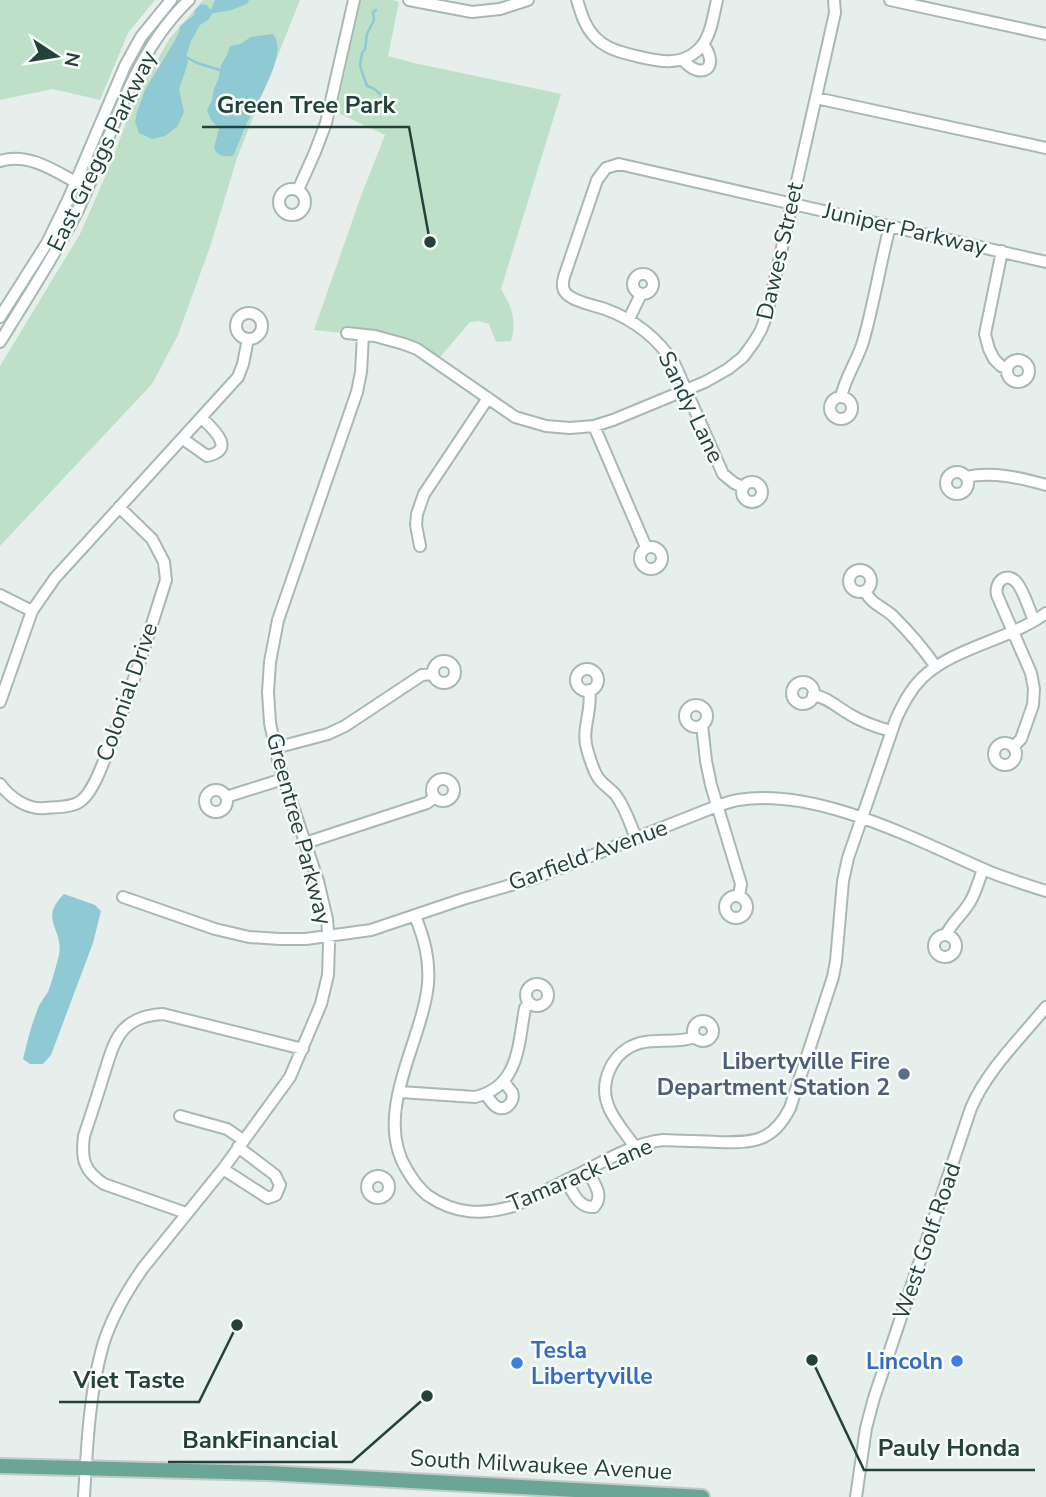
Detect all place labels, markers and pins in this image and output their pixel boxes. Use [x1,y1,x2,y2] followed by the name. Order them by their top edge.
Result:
[202,82,409,127] callout: Green Tree Park
[657,1046,890,1103] place label: Libertyville Fire Department Station 2
[896,1066,912,1082] marker: Libertyville Fire Department Station 2
[531,1335,653,1392] place label: Tesla Libertyville
[866,1346,943,1377] place label: Lincoln
[949,1353,965,1369] marker: Lincoln
[509,1355,525,1371] marker: Tesla Libertyville
[59,1357,199,1402] callout: Viet Taste
[168,1417,352,1462] callout: BankFinancial
[864,1425,1035,1470] callout: Pauly Honda

